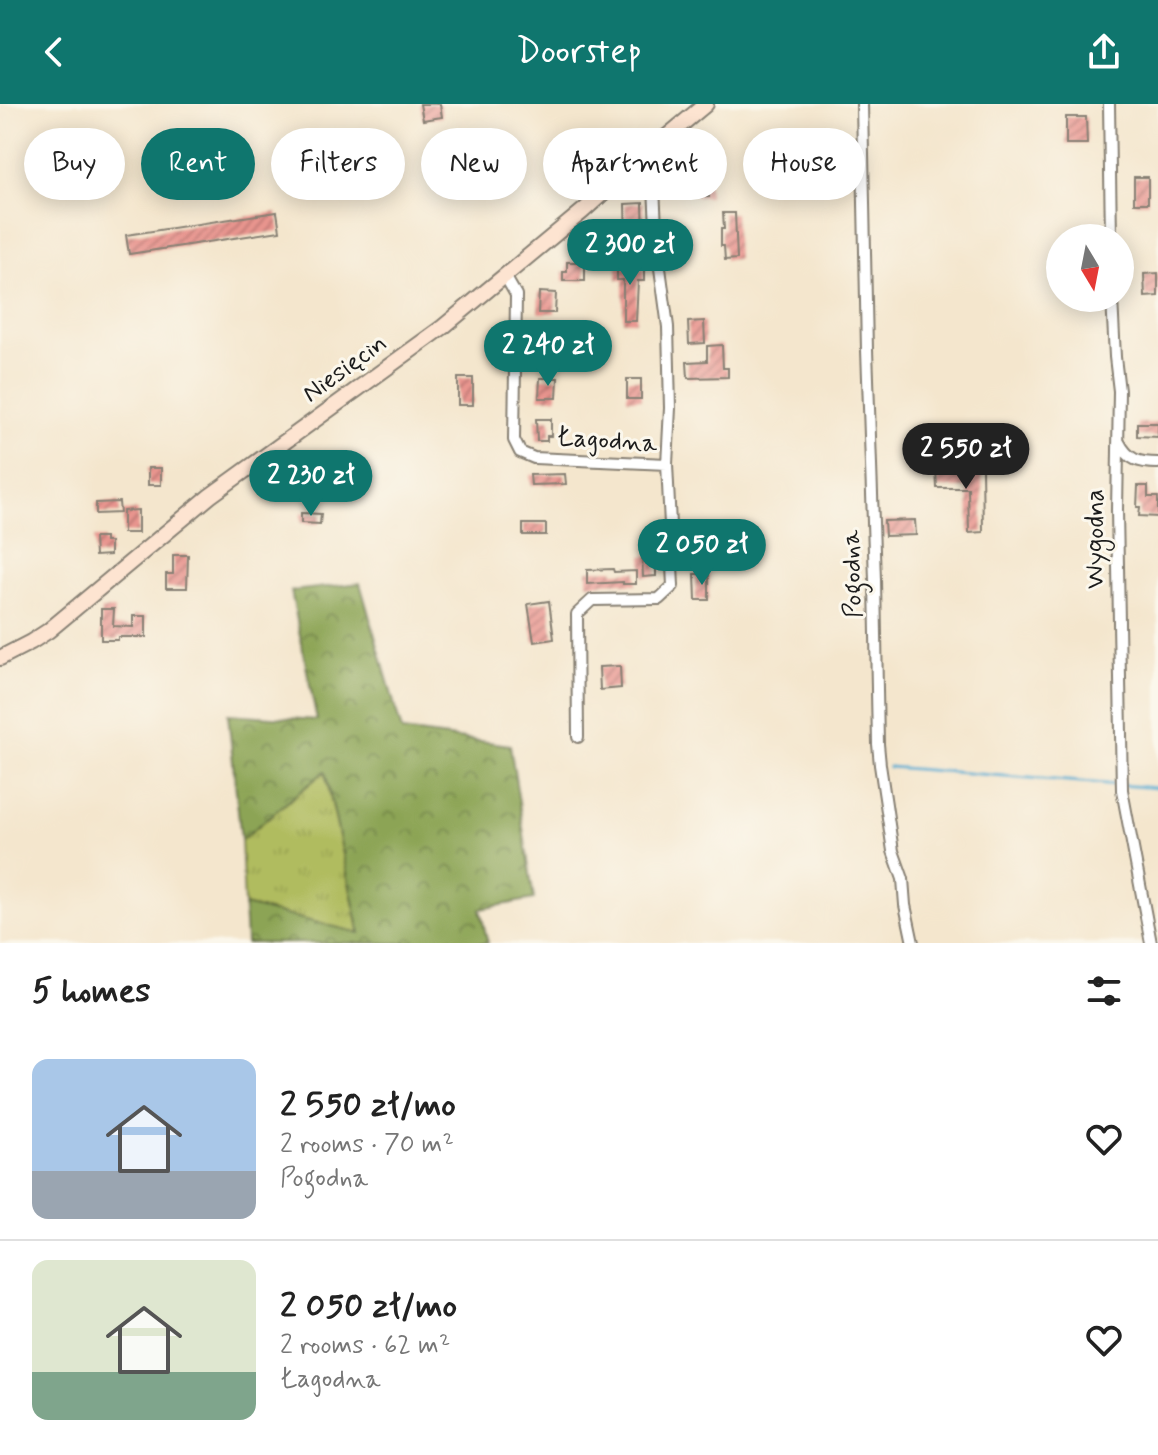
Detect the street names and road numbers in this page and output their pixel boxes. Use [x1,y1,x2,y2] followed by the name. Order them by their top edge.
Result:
[296,327,394,411] street label: Niesięcin
[556,421,659,461] street label: Łagodna
[1079,489,1115,589] street label: Wygodna
[834,529,875,619] street label: Pogodna

